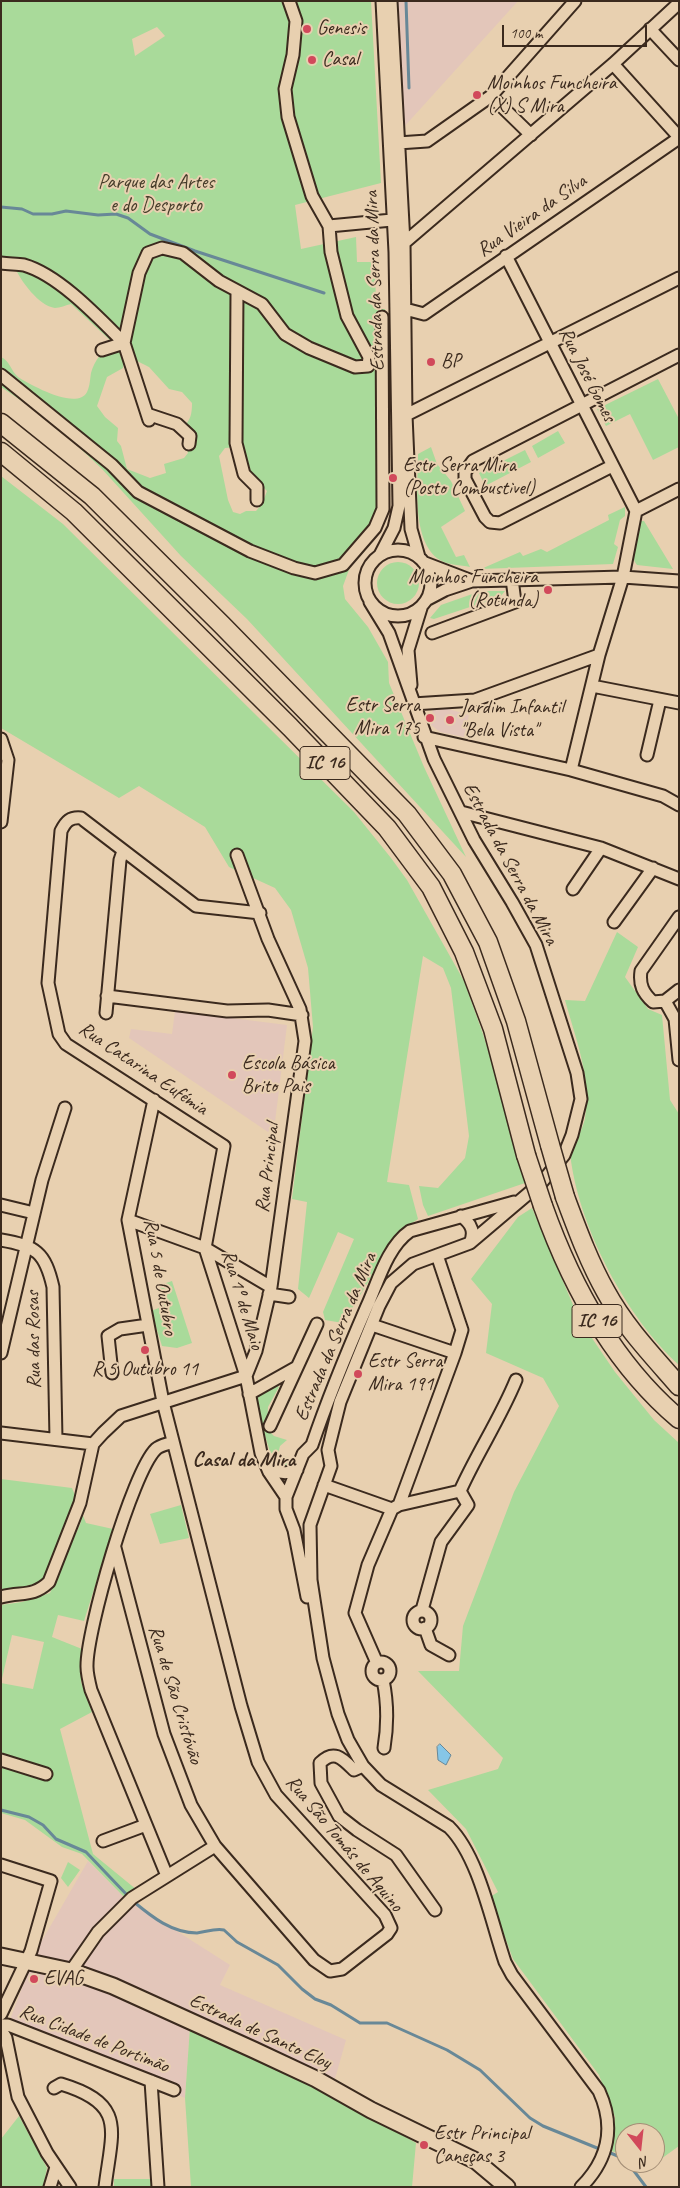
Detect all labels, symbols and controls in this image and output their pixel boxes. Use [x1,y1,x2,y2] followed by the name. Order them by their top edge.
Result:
[505,15,650,47] scale bar
[317,17,366,41] place label: Genesis
[301,23,313,35] marker: Genesis
[510,24,542,43] text: 100 m
[322,48,358,72] place label: Casal
[306,54,318,66] marker: Casal
[487,72,616,119] place label: Moinhos Funcheira (X) S Mira
[471,89,483,101] marker: Moinhos Funcheira (X) S Mira
[473,169,591,263] street label: Rua Vieira da Silva
[98,171,214,218] park label: Parque das Artes e do Desporto
[360,191,390,371] street label: Estrada da Serra da Mira
[553,324,621,426] street label: Rua José Gomes
[441,350,461,374] place label: BP
[425,356,437,368] marker: BP
[403,454,535,501] place label: Estr Serra Mira (Posto Combustivel)
[387,472,399,484] marker: Estr Serra Mira (Posto Combustivel)
[409,566,538,613] place label: Moinhos Funcheira (Rotunda)
[542,584,554,596] marker: Moinhos Funcheira (Rotunda)
[346,694,420,741] place label: Estr Serra Mira 175
[460,696,564,743] place label: Jardim Infantil "Bela Vista"
[424,712,436,724] marker: Estr Serra Mira 175
[444,714,456,726] marker: Jardim Infantil "Bela Vista"
[300,746,350,780] road number: IC 16
[457,779,563,949] street label: Estrada da Serra da Mira
[74,1017,212,1121] street label: Rua Catarina Eufémia
[242,1052,334,1099] place label: Escola Básica Brito Pais
[226,1069,238,1081] marker: Escola Básica Brito Pais
[251,1122,285,1214] street label: Rua Principal
[138,1217,182,1337] street label: Rua 5 de Outubro
[215,1247,269,1353] street label: Rua 1º de Maio
[290,1249,382,1425] street label: Estrada da Serra da Mira
[21,1291,47,1389] street label: Rua das Rosas
[572,1304,622,1338] road number: IC 16
[139,1344,151,1356] marker: R 5 Outubro 11
[368,1350,442,1397] place label: Estr Serra Mira 191
[92,1358,198,1382] place label: R 5 Outubro 11
[352,1368,364,1380] marker: Estr Serra Mira 191
[193,1447,295,1473] district label: Casal da Mira
[143,1623,207,1767] street label: Rua de São Cristóvão
[280,1771,408,1917] street label: Rua São Tomás de Aquino
[44,1967,83,1991] place label: EVAG
[28,1973,40,1985] marker: EVAG
[185,1989,335,2075] street label: Estrada de Santo Eloy
[16,1999,172,2079] street label: Rua Cidade de Portimão
[434,2122,530,2169] place label: Estr Principal Caneças 3
[615,2123,665,2173] north arrow
[418,2139,430,2151] marker: Estr Principal Caneças 3
[637,2153,651,2171] text: N

